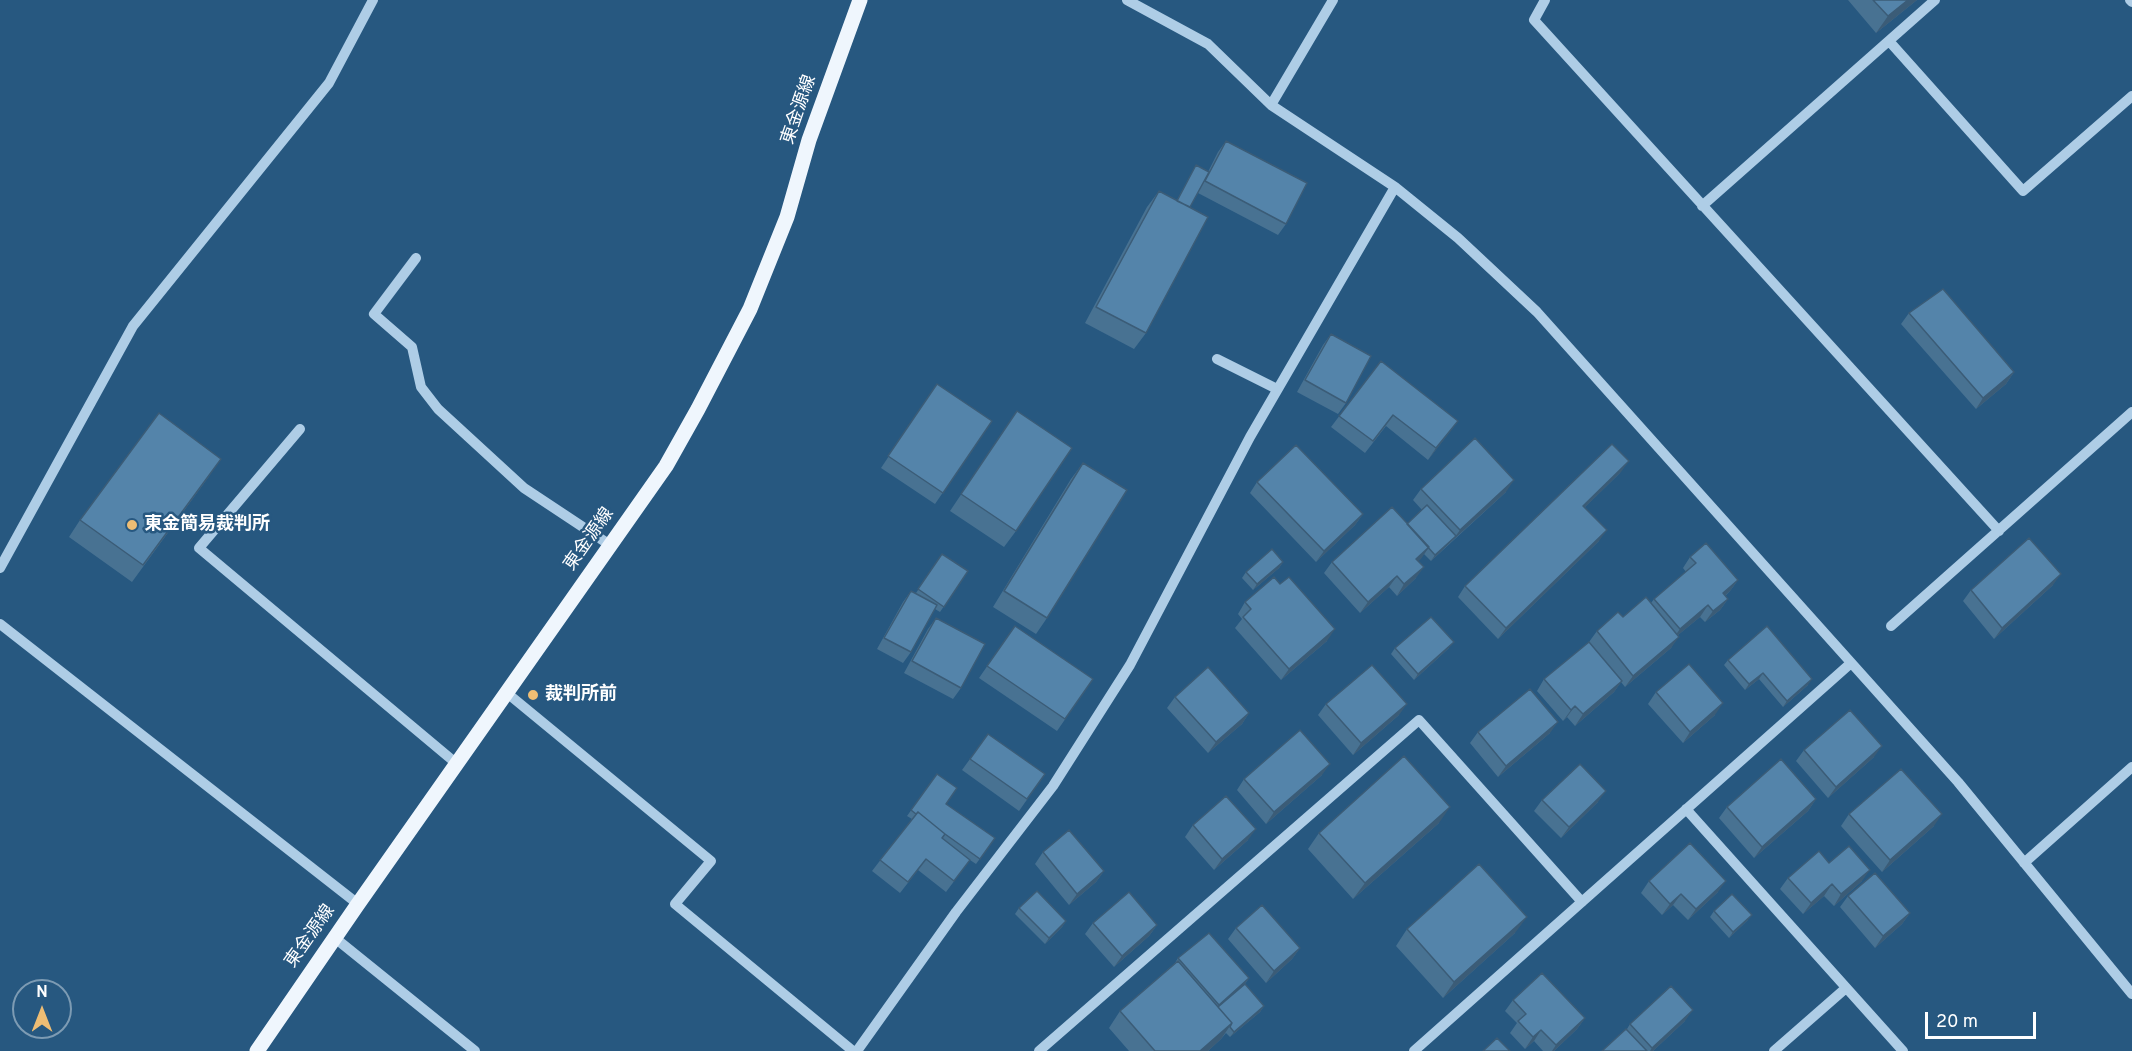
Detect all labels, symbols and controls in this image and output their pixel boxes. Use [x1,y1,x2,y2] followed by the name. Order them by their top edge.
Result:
[778,72,822,148] street label: 東金源線
[561,504,619,576] street label: 東金源線
[144,514,270,536] place label: 東金簡易裁判所
[125,518,139,532] marker: 東金簡易裁判所
[545,684,617,706] place label: 裁判所前
[526,688,540,702] marker: 裁判所前
[282,901,340,973] street label: 東金源線
[12,979,72,1039] north arrow
[36,983,48,1003] text: N
[1928,1000,2039,1038] scale bar
[1936,1011,1978,1034] text: 20 m

